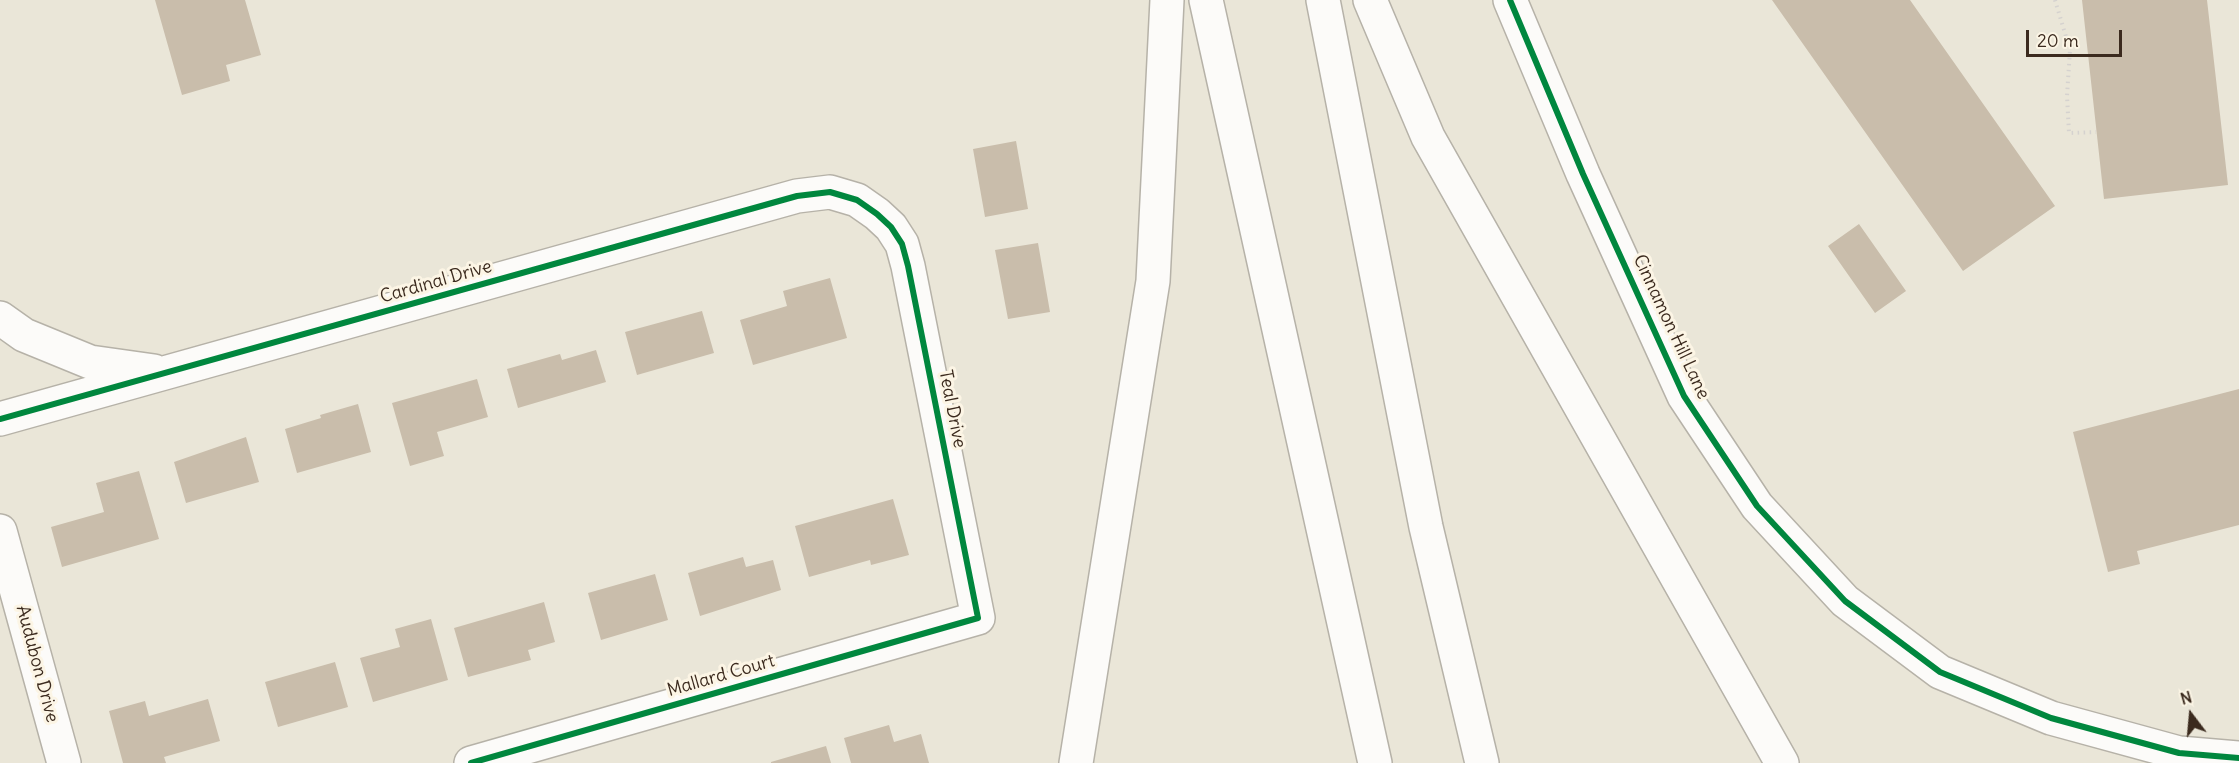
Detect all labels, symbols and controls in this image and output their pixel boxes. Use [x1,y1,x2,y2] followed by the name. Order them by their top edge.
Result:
[2029,18,2125,56] scale bar
[2037,29,2079,52] text: 20 m
[1628,251,1714,403] street label: Cinnamon Hill Lane
[378,256,494,308] street label: Cardinal Drive
[934,368,970,450] street label: Teal Drive
[11,603,63,725] street label: Audubon Drive
[665,650,777,702] street label: Mallard Court
[2161,685,2221,745] north arrow
[2178,687,2194,709] text: N

